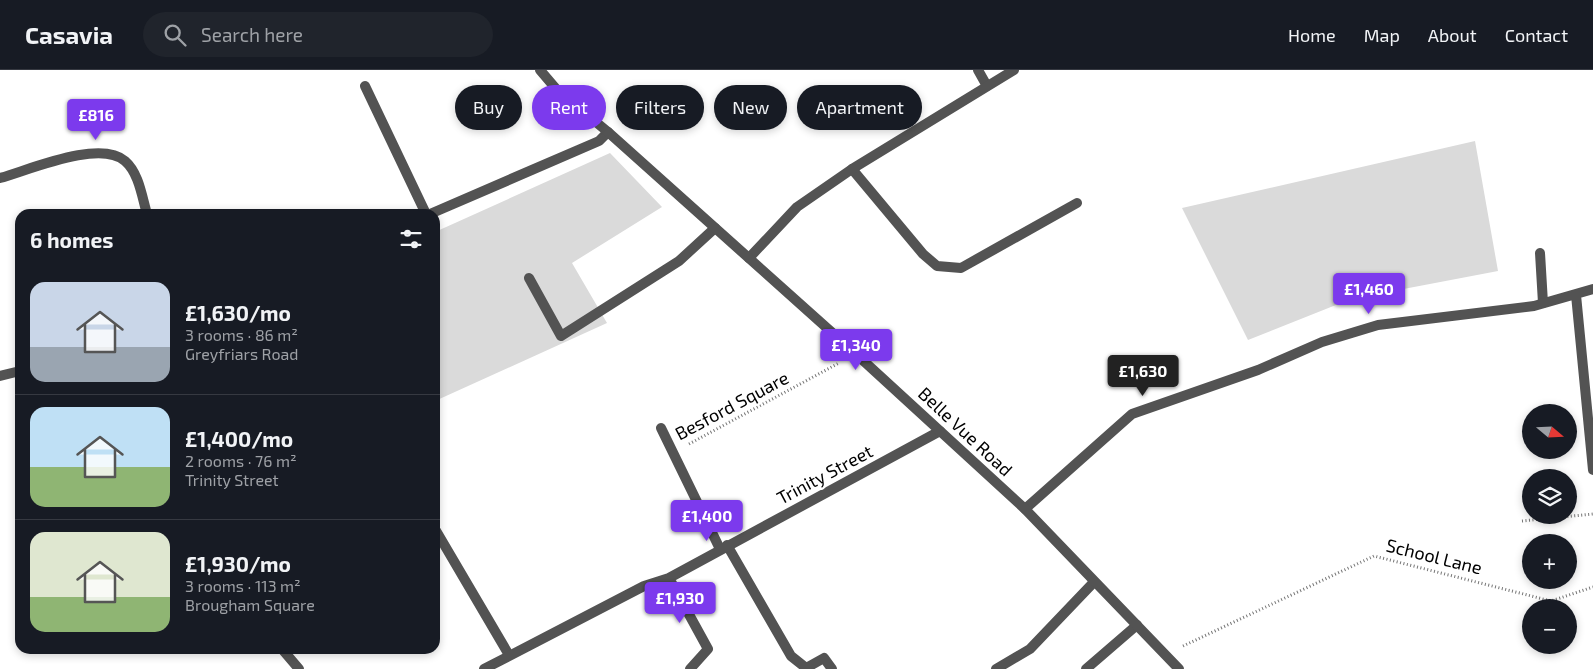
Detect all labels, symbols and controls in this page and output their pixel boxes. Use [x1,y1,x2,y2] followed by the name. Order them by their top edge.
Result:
[143,12,493,57] search box
[25,20,113,49] text: Casavia
[161,21,189,49] icon: search
[201,23,303,46] text: Search here
[1288,24,1336,46] text: Home
[1364,24,1400,46] text: Map
[1428,24,1477,46] text: About
[1505,24,1568,46] text: Contact
[455,85,522,130] chip: Buy
[532,85,606,130] chip: Rent
[616,85,704,130] chip: Filters
[714,85,787,130] chip: New
[797,85,922,130] chip: Apartment
[66,98,126,141] pin: £816
[78,105,114,124] text: £816
[397,225,425,253] icon: filters
[30,227,113,252] text: 6 homes
[1328,272,1410,315] pin: £1,460
[1344,279,1394,298] text: £1,460
[185,300,291,325] text: £1,630/mo
[70,302,130,362] icon: home
[185,325,298,344] text: 3 rooms · 86 m²
[815,328,897,371] pin: £1,340
[831,335,881,354] text: £1,340
[185,344,298,363] text: Greyfriars Road
[1102,354,1184,397] pin: £1,630
[1119,361,1167,380] text: £1,630
[671,366,792,444] street label: Besford Square
[914,382,1017,480] street label: Belle Vue Road
[1522,404,1578,459] north arrow
[1522,404,1577,654] map controls
[185,426,293,451] text: £1,400/mo
[70,427,130,487] icon: home
[773,440,876,509] street label: Trinity Street
[185,451,297,470] text: 2 rooms · 76 m²
[1522,469,1577,524] button: layers
[185,470,279,489] text: Trinity Street
[666,500,748,542] pin: £1,400
[682,506,732,525] text: £1,400
[1384,534,1484,579] street label: School Lane
[1522,534,1577,589] button: +
[185,551,291,576] text: £1,930/mo
[70,552,130,612] icon: home
[185,576,301,595] text: 3 rooms · 113 m²
[639,582,721,624] pin: £1,930
[656,588,704,607] text: £1,930
[185,595,315,614] text: Brougham Square
[1522,599,1577,654] button: −

